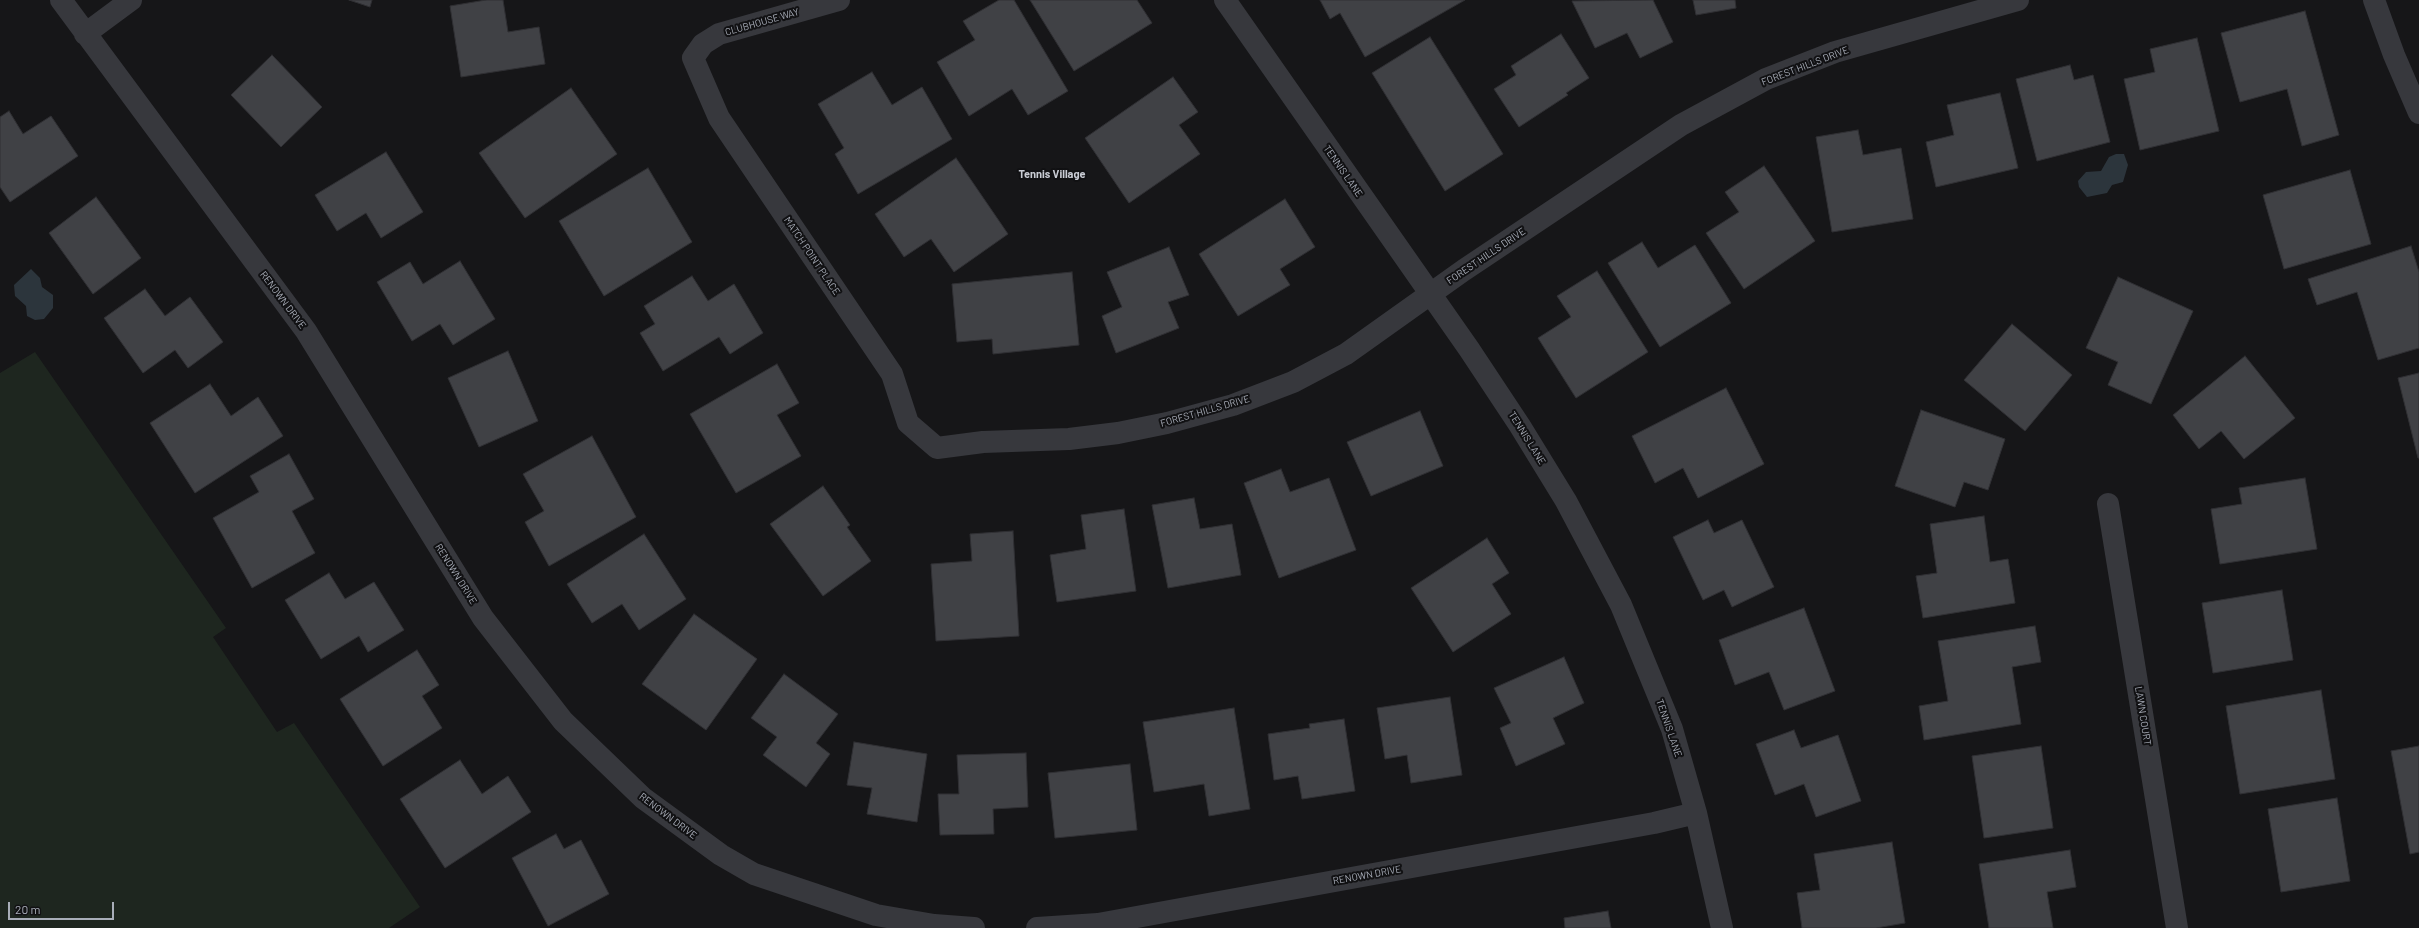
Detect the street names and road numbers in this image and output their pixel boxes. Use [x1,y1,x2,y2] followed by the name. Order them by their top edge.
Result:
[724,6,800,38] street label: CLUBHOUSE WAY
[1760,44,1850,88] street label: FOREST HILLS DRIVE
[1321,143,1365,199] street label: TENNIS LANE
[781,215,843,297] street label: MATCH POINT PLACE
[1444,225,1528,287] street label: FOREST HILLS DRIVE
[257,269,309,331] street label: RENOWN DRIVE
[1159,393,1251,429] street label: FOREST HILLS DRIVE
[1506,409,1548,467] street label: TENNIS LANE
[433,541,479,607] street label: RENOWN DRIVE
[2132,686,2154,746] street label: LAWN COURT
[1653,697,1685,759] street label: TENNIS LANE
[637,790,699,842] street label: RENOWN DRIVE
[1332,863,1402,887] street label: RENOWN DRIVE

